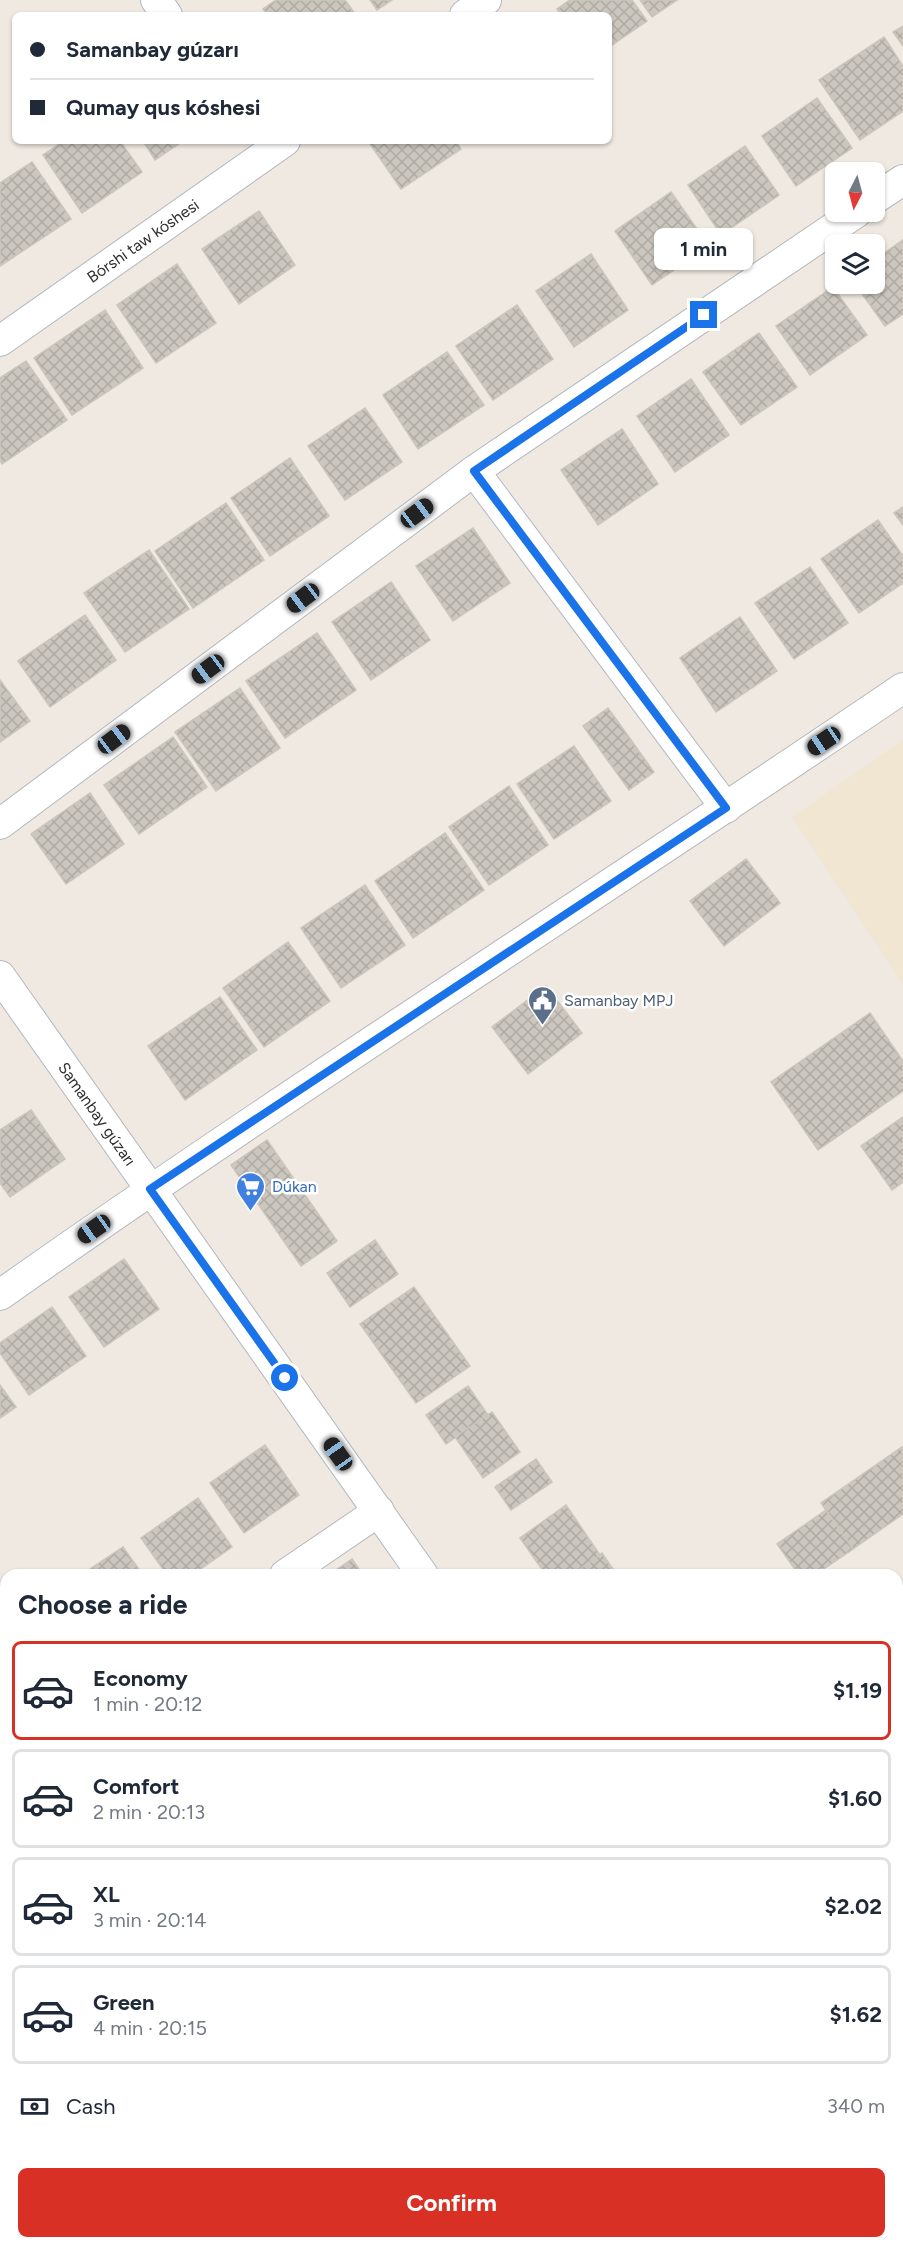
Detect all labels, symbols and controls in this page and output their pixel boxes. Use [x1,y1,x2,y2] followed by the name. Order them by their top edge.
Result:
[66,36,239,63] text: Samanbay gúzarı
[66,94,260,121] text: Qumay qus kóshesi
[825,162,885,222] north arrow
[825,162,885,294] map controls
[83,195,203,287] street label: Bórshi taw kóshesi
[654,228,754,270] callout: 1 min
[825,234,885,294] button: layers
[680,237,727,261] text: 1 min
[690,301,717,328] route end
[397,495,437,531] car
[283,580,323,616] car
[188,651,228,687] car
[94,721,134,757] car
[804,723,844,759] car
[527,984,559,1026] public building icon: Samanbay MPJ
[564,991,674,1010] place label: Samanbay MPJ
[54,1059,140,1169] street label: Samanbay gúzarı
[235,1170,267,1212] supermarket icon: Dúkan
[272,1177,317,1196] place label: Dúkan
[74,1211,114,1247] car
[271,1364,298,1391] route start
[320,1434,356,1474] car
[18,1588,187,1621] text: Choose a ride
[21,1664,75,1718] icon: car
[93,1665,188,1692] text: Economy
[833,1677,882,1704] text: $1.19
[93,1692,202,1716] text: 1 min · 20:12
[21,1772,75,1826] icon: car
[93,1773,179,1800] text: Comfort
[828,1785,882,1812] text: $1.60
[93,1800,205,1824] text: 2 min · 20:13
[21,1880,75,1934] icon: car
[93,1881,120,1908] text: XL
[825,1893,882,1920] text: $2.02
[93,1908,206,1932] text: 3 min · 20:14
[21,1988,75,2042] icon: car
[93,1989,155,2016] text: Green
[830,2001,882,2028] text: $1.62
[93,2016,207,2040] text: 4 min · 20:15
[18,2090,51,2123] icon: cash
[66,2093,116,2120] text: Cash
[827,2094,885,2118] text: 340 m
[18,2168,885,2237] button: Confirm

